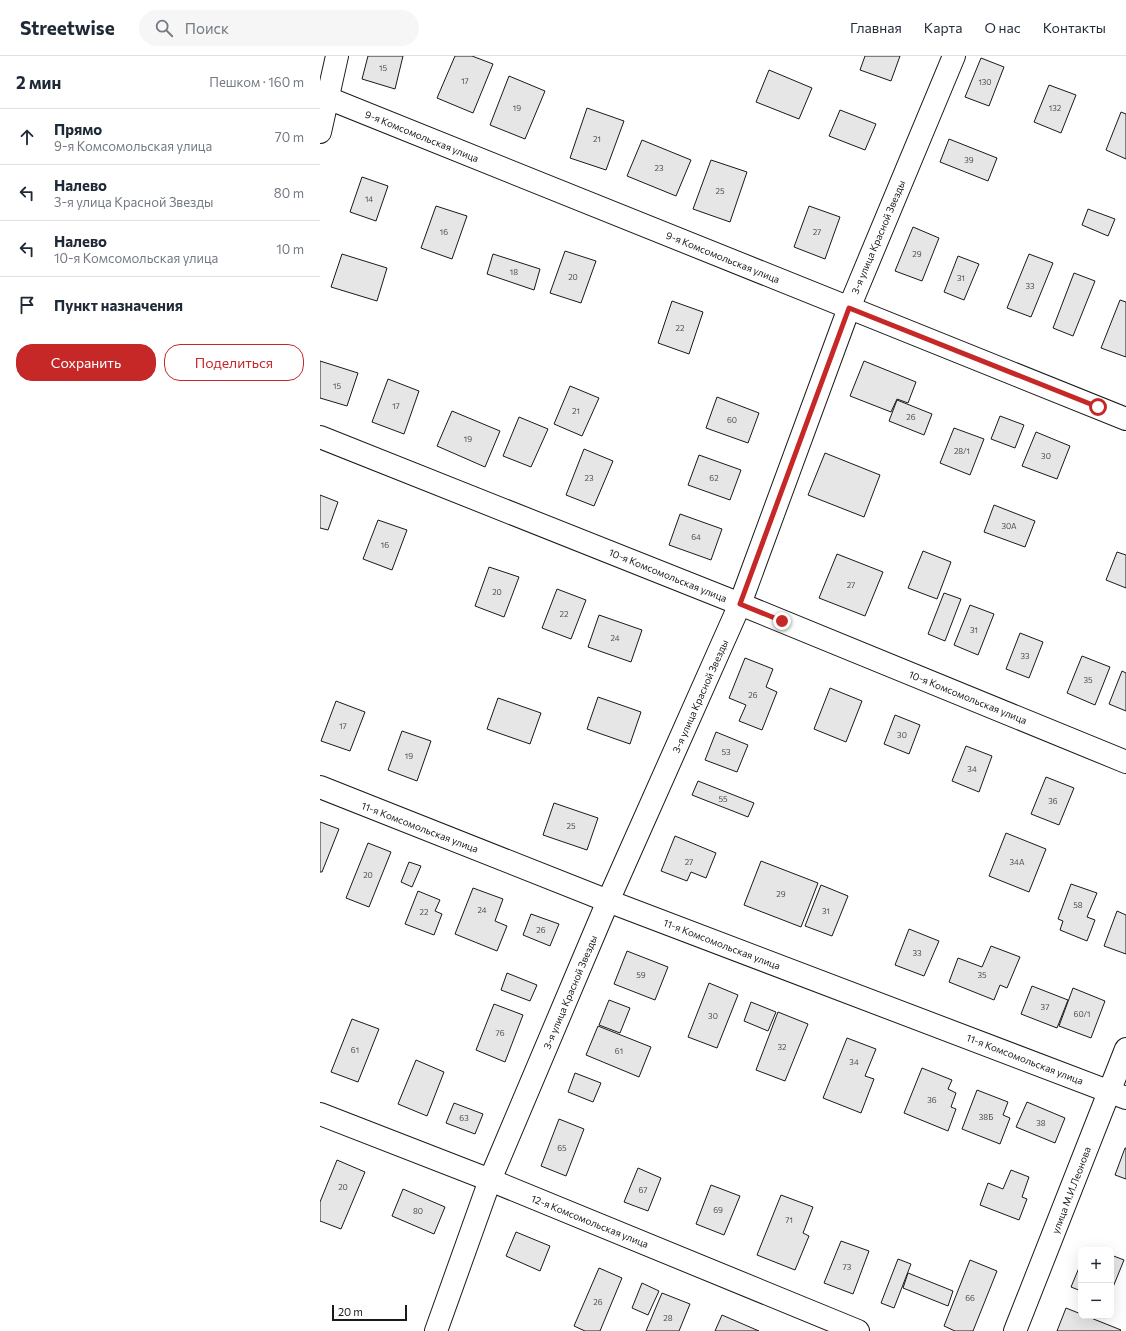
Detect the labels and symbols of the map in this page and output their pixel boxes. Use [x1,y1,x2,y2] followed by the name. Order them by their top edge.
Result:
[379,63,387,73] house number: 15
[461,76,469,86] house number: 17
[978,77,992,87] house number: 130
[513,103,521,113] house number: 19
[1049,103,1062,113] house number: 132
[363,108,481,164] street label: 9-я Комсомольская улица
[593,134,601,144] house number: 21
[964,155,974,165] house number: 39
[655,163,664,173] house number: 23
[849,178,907,296] street label: 3-я улица Красной Звезды
[715,186,725,196] house number: 25
[365,194,373,204] house number: 14
[440,227,448,237] house number: 16
[813,227,821,237] house number: 27
[664,229,782,285] street label: 9-я Комсомольская улица
[912,249,922,259] house number: 29
[510,267,518,277] house number: 18
[568,272,578,282] house number: 20
[957,273,965,283] house number: 31
[1025,281,1035,291] house number: 33
[676,323,685,333] house number: 22
[333,381,341,391] house number: 15
[1089,398,1107,416] route start
[392,401,400,411] house number: 17
[572,406,580,416] house number: 21
[906,412,916,422] house number: 26
[727,415,737,425] house number: 60
[464,434,472,444] house number: 19
[954,446,970,456] house number: 28/1
[1041,451,1051,461] house number: 30
[585,473,594,483] house number: 23
[709,473,719,483] house number: 62
[1001,521,1017,531] house number: 30А
[691,532,701,542] house number: 64
[381,540,389,550] house number: 16
[607,546,729,604] street label: 10-я Комсомольская улица
[847,580,855,590] house number: 27
[492,587,502,597] house number: 20
[560,609,569,619] house number: 22
[773,612,791,630] route end
[970,625,978,635] house number: 31
[610,633,620,643] house number: 24
[670,638,730,754] street label: 3-я улица Красной Звезды
[1020,651,1030,661] house number: 33
[907,668,1029,726] street label: 10-я Комсомольская улица
[1083,675,1093,685] house number: 35
[748,690,758,700] house number: 26
[339,721,347,731] house number: 17
[897,730,907,740] house number: 30
[721,747,731,757] house number: 53
[405,751,413,761] house number: 19
[967,764,977,774] house number: 34
[718,794,728,804] house number: 55
[1048,796,1058,806] house number: 36
[360,799,480,855] street label: 11-я Комсомольская улица
[566,821,576,831] house number: 25
[685,857,693,867] house number: 27
[1010,857,1025,867] house number: 34А
[363,870,373,880] house number: 20
[776,889,786,899] house number: 29
[1073,900,1083,910] house number: 58
[477,905,487,915] house number: 24
[822,906,830,916] house number: 31
[420,907,429,917] house number: 22
[662,916,782,972] street label: 11-я Комсомольская улица
[536,925,546,935] house number: 26
[541,933,599,1051] street label: 3-я улица Красной Звезды
[912,948,922,958] house number: 33
[636,970,646,980] house number: 59
[977,970,987,980] house number: 35
[1041,1002,1049,1012] house number: 37
[1074,1009,1090,1019] house number: 60/1
[708,1011,718,1021] house number: 30
[495,1028,505,1038] house number: 76
[965,1031,1085,1087] street label: 11-я Комсомольская улица
[778,1042,787,1052] house number: 32
[351,1045,359,1055] house number: 61
[615,1046,623,1056] house number: 61
[849,1057,859,1067] house number: 34
[927,1095,937,1105] house number: 36
[979,1112,993,1122] house number: 38Б
[459,1113,469,1123] house number: 63
[1036,1118,1046,1128] house number: 38
[557,1143,567,1153] house number: 65
[1049,1145,1093,1235] street label: улица М.И.Леонова
[338,1182,348,1192] house number: 20
[638,1185,648,1195] house number: 67
[530,1192,650,1250] street label: 12-я Комсомольская улица
[713,1205,723,1215] house number: 69
[413,1206,423,1216] house number: 80
[785,1215,793,1225] house number: 71
[843,1262,852,1272] house number: 73
[965,1293,975,1303] house number: 66
[593,1297,603,1307] house number: 26
[332,1303,407,1322] scale bar
[663,1313,673,1323] house number: 28

